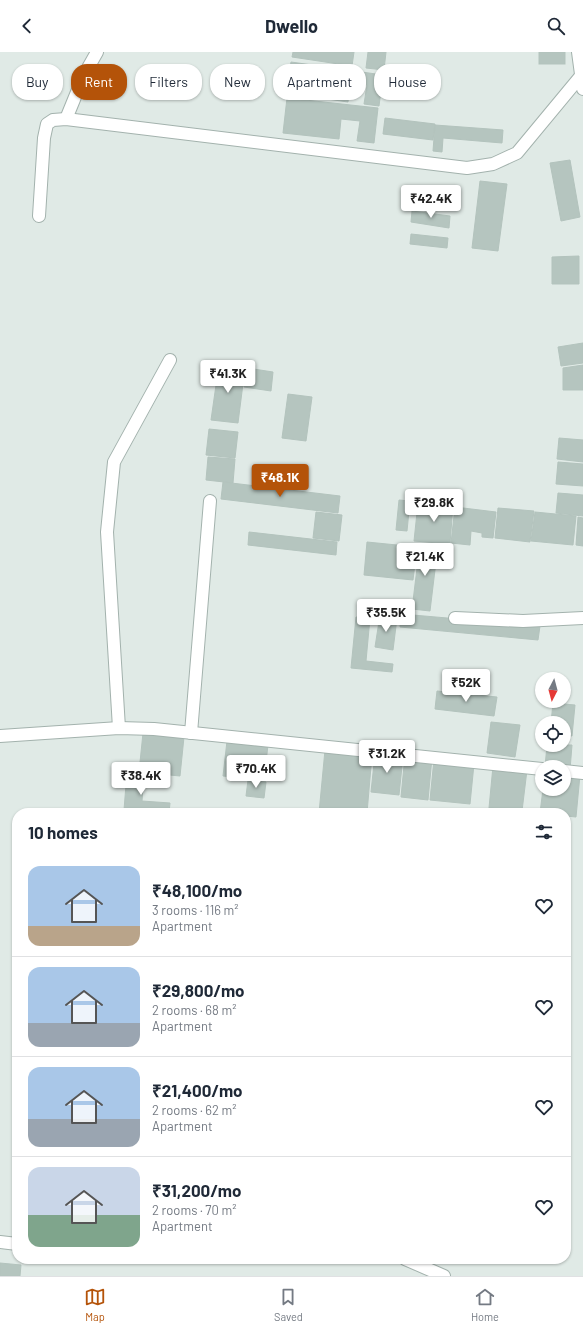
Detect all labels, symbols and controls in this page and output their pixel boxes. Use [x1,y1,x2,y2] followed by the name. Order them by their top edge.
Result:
[16,15,38,37] icon: back
[265,15,318,37] text: Dwello
[545,15,567,37] icon: search
[12,64,63,100] chip: Buy
[71,64,127,100] chip: Rent
[135,64,202,100] chip: Filters
[210,64,265,100] chip: New
[273,64,366,100] chip: Apartment
[374,64,441,100] chip: House
[398,185,464,219] pin: ₹42.4K
[410,190,452,206] text: ₹42.4K
[195,360,261,394] pin: ₹41.3K
[209,365,247,381] text: ₹41.3K
[247,464,313,498] pin: ₹48.1K
[261,469,299,485] text: ₹48.1K
[401,489,467,523] pin: ₹29.8K
[414,494,454,510] text: ₹29.8K
[392,543,458,577] pin: ₹21.4K
[406,548,444,564] text: ₹21.4K
[353,599,419,633] pin: ₹35.5K
[366,604,406,620] text: ₹35.5K
[442,669,490,703] pin: ₹52K
[535,672,571,708] north arrow
[535,672,571,796] map controls
[451,674,481,690] text: ₹52K
[535,716,571,752] button: locate
[354,740,420,774] pin: ₹31.2K
[368,745,406,761] text: ₹31.2K
[223,755,289,789] pin: ₹70.4K
[236,760,276,776] text: ₹70.4K
[535,760,571,796] button: layers
[108,762,174,796] pin: ₹38.4K
[120,767,162,783] text: ₹38.4K
[533,821,555,843] icon: filters
[28,822,98,842] text: 10 homes
[152,880,242,900] text: ₹48,100/mo
[60,882,108,930] icon: home
[533,895,555,917] icon: heart
[152,902,239,918] text: 3 rooms · 116 m²
[152,918,213,934] text: Apartment
[152,980,245,1000] text: ₹29,800/mo
[60,983,108,1031] icon: home
[533,996,555,1018] icon: heart
[152,1002,236,1018] text: 2 rooms · 68 m²
[152,1018,213,1034] text: Apartment
[152,1080,243,1100] text: ₹21,400/mo
[60,1083,108,1131] icon: home
[533,1096,555,1118] icon: heart
[152,1102,237,1118] text: 2 rooms · 62 m²
[152,1118,213,1134] text: Apartment
[152,1180,241,1200] text: ₹31,200/mo
[60,1183,108,1231] icon: home
[533,1196,555,1218] icon: heart
[152,1202,236,1218] text: 2 rooms · 70 m²
[152,1218,213,1234] text: Apartment
[84,1286,106,1323] tab: Map
[274,1286,303,1323] tab: Saved
[471,1286,499,1323] tab: Home

